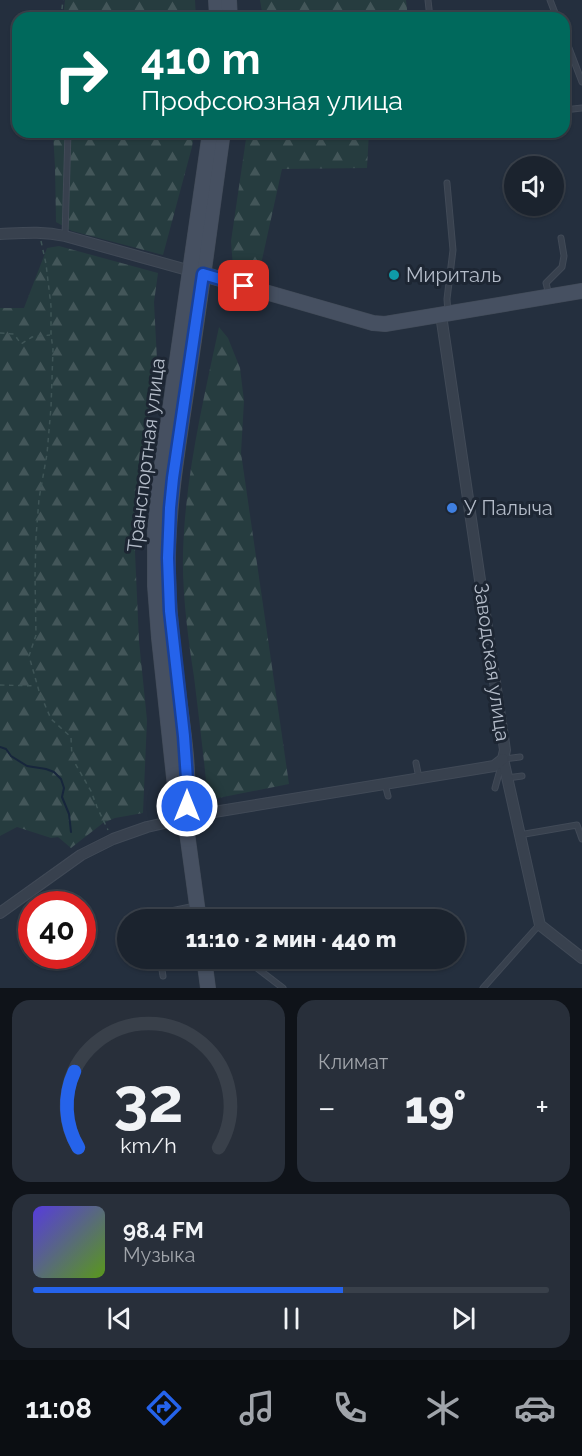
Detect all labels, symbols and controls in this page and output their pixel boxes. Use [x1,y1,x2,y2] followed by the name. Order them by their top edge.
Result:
[141,35,261,84] text: 410 m
[42,36,120,114] icon: right
[141,85,403,116] text: Профсоюзная улица
[504,156,564,216] map controls
[504,156,564,216] button: sound
[218,260,269,311] pin
[406,263,501,287] place label: Мириталь
[387,268,401,282] marker: Мириталь
[227,269,260,302] icon: arrive
[122,357,170,553] street label: Транспортная улица
[464,496,553,520] place label: У Палыча
[445,501,459,515] marker: У Палыча
[469,581,515,743] street label: Заводская улица
[155,774,219,838] position arrow
[18,891,96,969] speed limit sign: 40
[186,926,396,952] text: 11:10 · 2 мин · 440 m
[318,1050,388,1074] text: Климат
[113,1063,184,1137] text: 32
[405,1081,466,1134] text: 19°
[318,1088,336,1127] text: −
[535,1088,549,1127] text: +
[120,1133,177,1158] text: km/h
[123,1217,204,1243] text: 98.4 FM
[123,1243,195,1267] text: Музыка
[103,1302,136,1335] icon: previous
[275,1302,308,1335] icon: pause
[447,1302,480,1335] icon: next
[143,1387,185,1429] icon: directions
[236,1387,278,1429] icon: music
[329,1387,371,1429] icon: phone
[422,1387,464,1429] icon: climate
[514,1387,556,1429] icon: car
[25,1393,92,1424] text: 11:08

